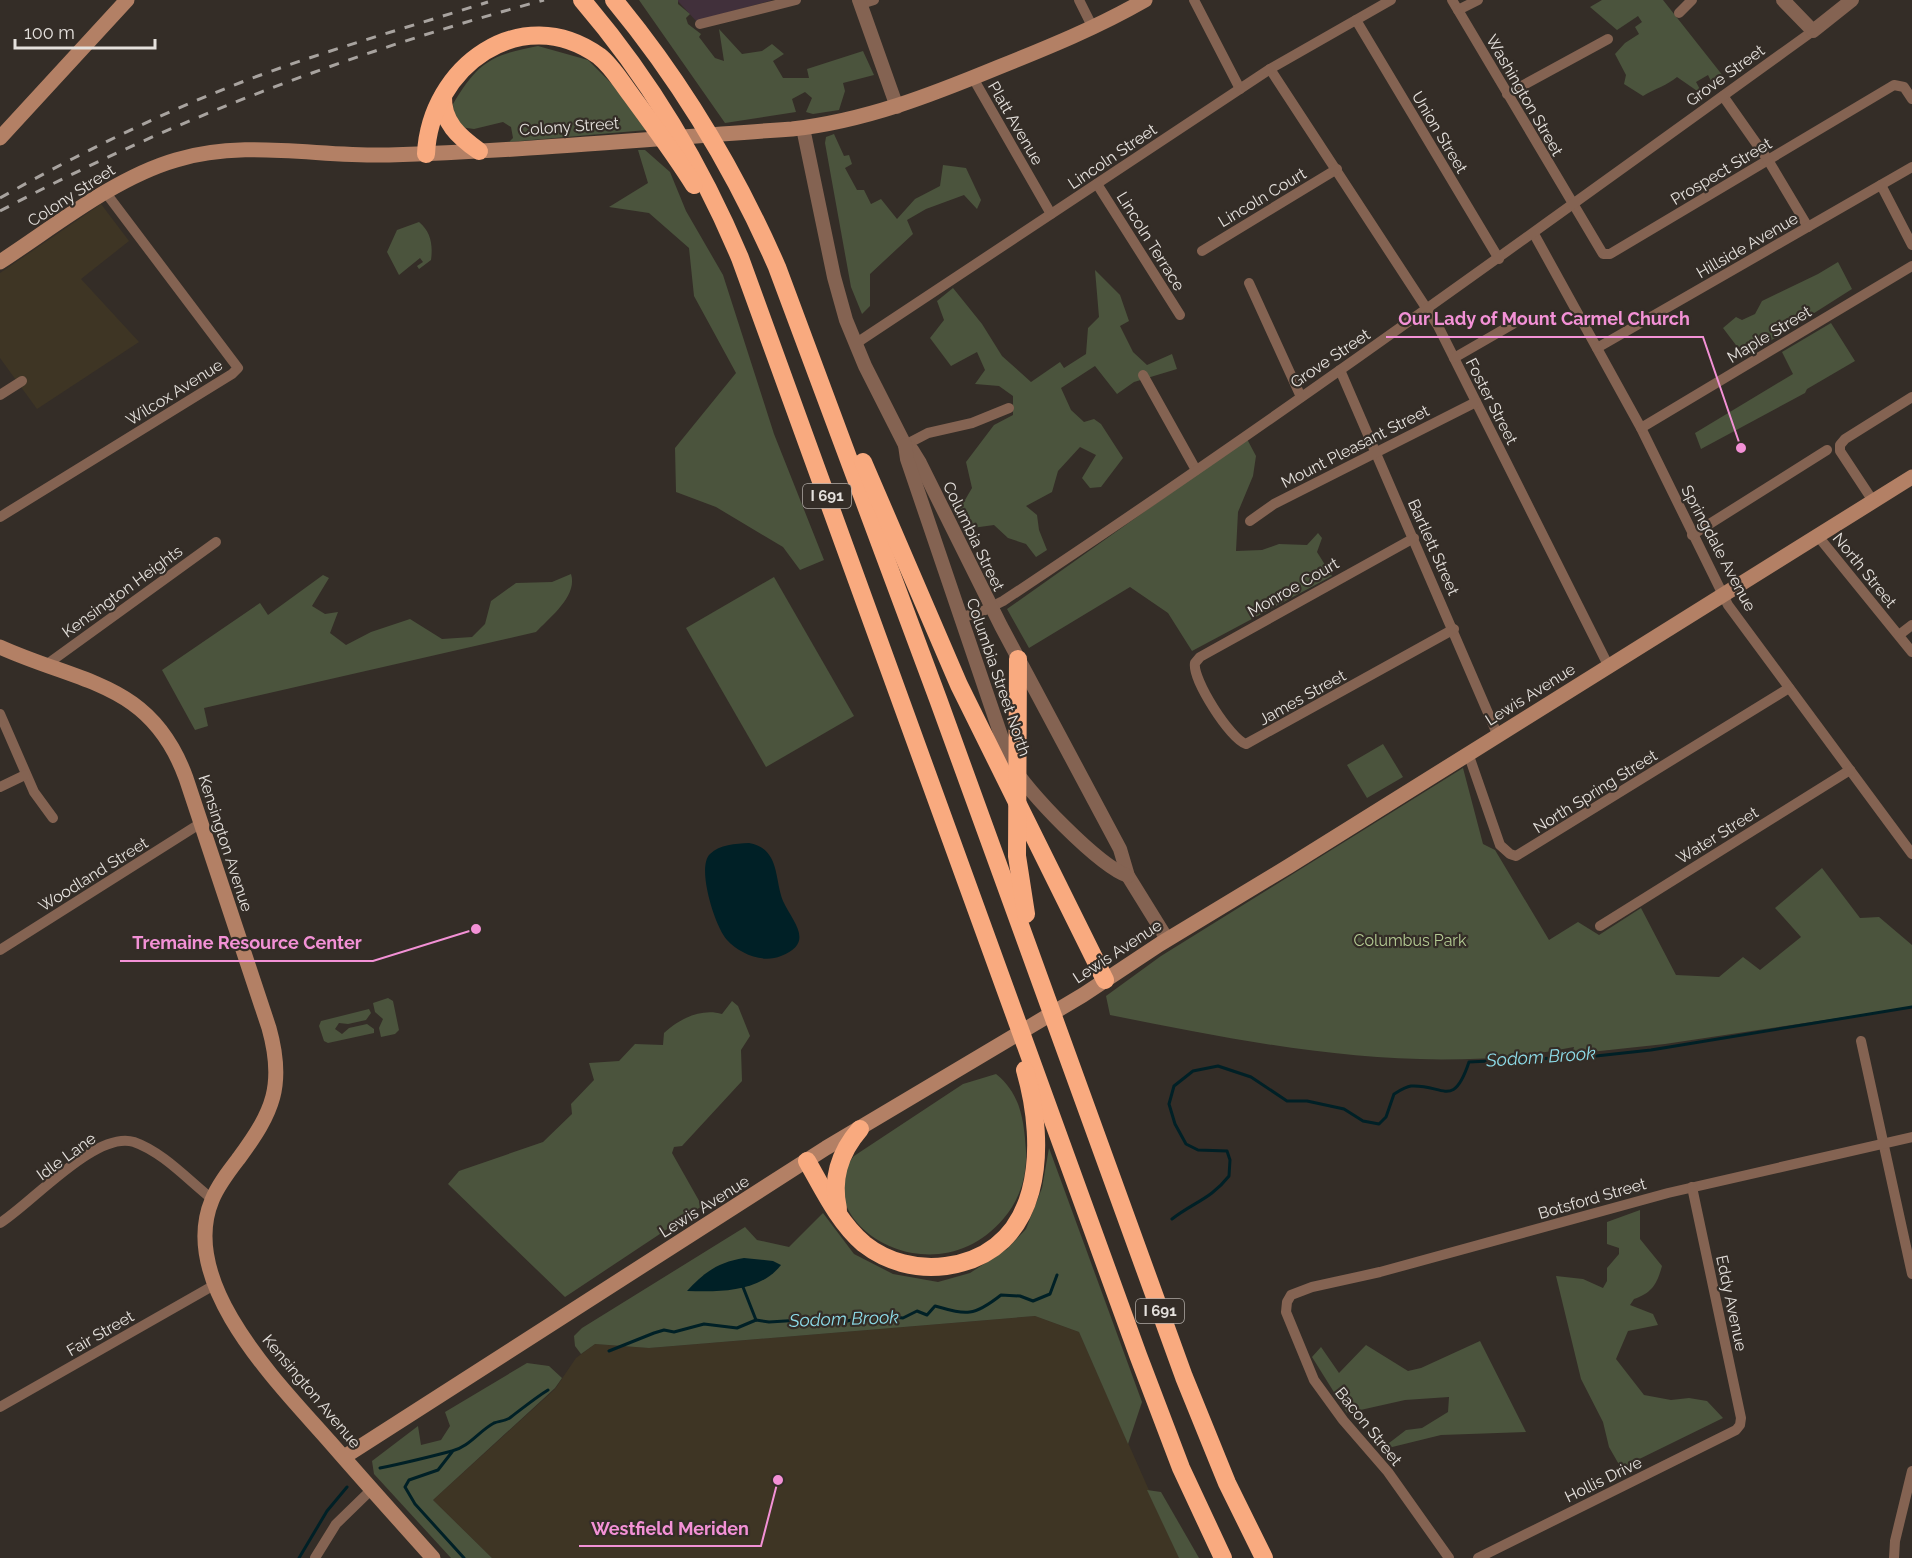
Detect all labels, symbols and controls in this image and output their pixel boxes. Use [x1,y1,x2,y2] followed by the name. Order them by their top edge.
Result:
[15,12,154,50] scale bar
[24,22,75,43] text: 100 m
[1482,31,1567,160] street label: Washington Street
[1682,40,1769,110] street label: Grove Street
[984,78,1047,168] street label: Platt Avenue
[1408,88,1472,177] street label: Union Street
[518,113,620,139] street label: Colony Street
[1064,120,1161,193] street label: Lincoln Street
[1667,133,1776,209] street label: Prospect Street
[24,160,119,231] street label: Colony Street
[1215,163,1310,231] street label: Lincoln Court
[1113,188,1189,294] street label: Lincoln Terrace
[1693,209,1801,282] street label: Hillside Avenue
[1386,301,1703,337] callout: Our Lady of Mount Carmel Church
[1724,302,1815,367] street label: Maple Street
[1398,308,1690,329] text: Our Lady of Mount Carmel Church
[1287,324,1374,392] street label: Grove Street
[122,355,226,430] street label: Wilcox Avenue
[1462,355,1522,448] street label: Foster Street
[1278,401,1433,492] street label: Mount Pleasant Street
[939,478,1009,595] street label: Columbia Street
[1677,482,1760,615] street label: Springdale Avenue
[803,484,851,508] road number: I 691
[1404,496,1463,599] street label: Bartlett Street
[1829,529,1901,612] street label: North Street
[59,541,186,641] street label: Kensington Heights
[1244,553,1343,621] street label: Monroe Court
[963,596,1034,759] street label: Columbia Street North
[1482,659,1579,730] street label: Lewis Avenue
[1255,665,1350,729] street label: James Street
[1530,745,1661,837] street label: North Spring Street
[194,772,257,914] street label: Kensington Avenue
[1673,802,1762,868] street label: Water Street
[35,833,152,916] street label: Woodland Street
[1069,916,1165,987] street label: Lewis Avenue
[120,925,373,961] callout: Tremaine Resource Center
[1354,931,1467,950] park label: Columbus Park
[132,932,362,953] text: Tremaine Resource Center
[1484,1042,1597,1071] water label: Sodom Brook
[33,1129,100,1184] street label: Idle Lane
[656,1171,753,1242] street label: Lewis Avenue
[1536,1174,1649,1223] street label: Botsford Street
[1712,1253,1751,1353] street label: Eddy Avenue
[1136,1299,1184,1323] road number: I 691
[63,1306,138,1360] street label: Fair Street
[788,1306,900,1331] water label: Sodom Brook
[258,1331,365,1452] street label: Kensington Avenue
[1331,1383,1406,1470] street label: Bacon Street
[1562,1453,1645,1506] street label: Hollis Drive
[579,1510,761,1546] callout: Westfield Meriden
[591,1518,749,1539] text: Westfield Meriden

